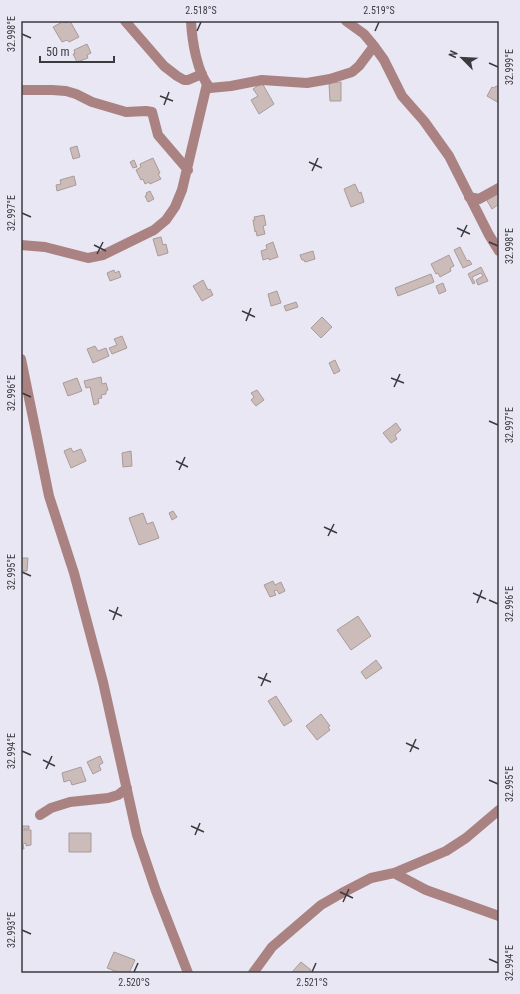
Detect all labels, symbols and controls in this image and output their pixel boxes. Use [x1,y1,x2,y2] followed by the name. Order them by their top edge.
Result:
[185,5,217,16] text: 2.518°S
[363,5,395,16] text: 2.519°S
[6,16,17,52] text: 32.998°E
[40,38,114,64] scale bar
[442,38,482,78] north arrow
[46,45,70,59] text: 50 m
[446,48,461,60] text: N
[504,49,515,85] text: 32.999°E
[6,195,17,231] text: 32.997°E
[504,228,515,264] text: 32.998°E
[6,375,17,411] text: 32.996°E
[504,407,515,443] text: 32.997°E
[6,554,17,590] text: 32.995°E
[504,586,515,622] text: 32.996°E
[6,733,17,769] text: 32.994°E
[504,766,515,802] text: 32.995°E
[6,912,17,948] text: 32.993°E
[504,945,515,981] text: 32.994°E
[118,977,150,988] text: 2.520°S
[296,977,328,988] text: 2.521°S

